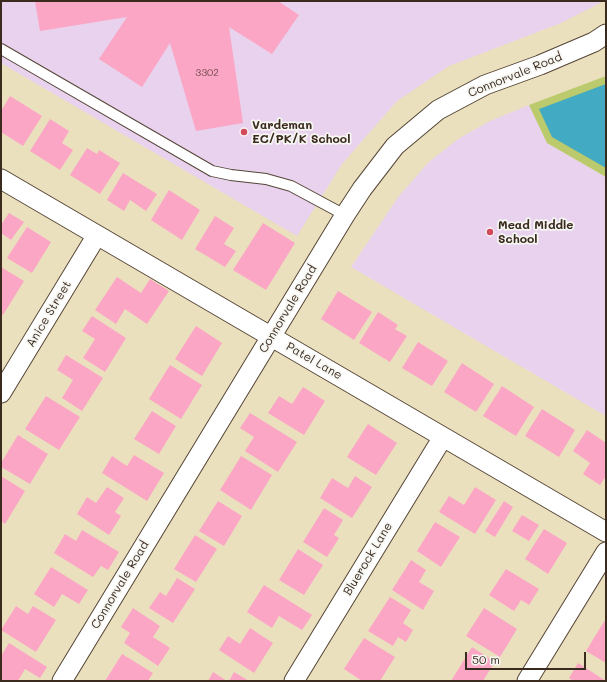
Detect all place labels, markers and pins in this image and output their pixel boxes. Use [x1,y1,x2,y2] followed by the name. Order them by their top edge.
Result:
[252,118,350,146] place label: Vardeman EC/PK/K School
[239,127,249,137] marker: Vardeman EC/PK/K School
[498,218,573,246] place label: Mead Middle School
[485,227,495,237] marker: Mead Middle School

